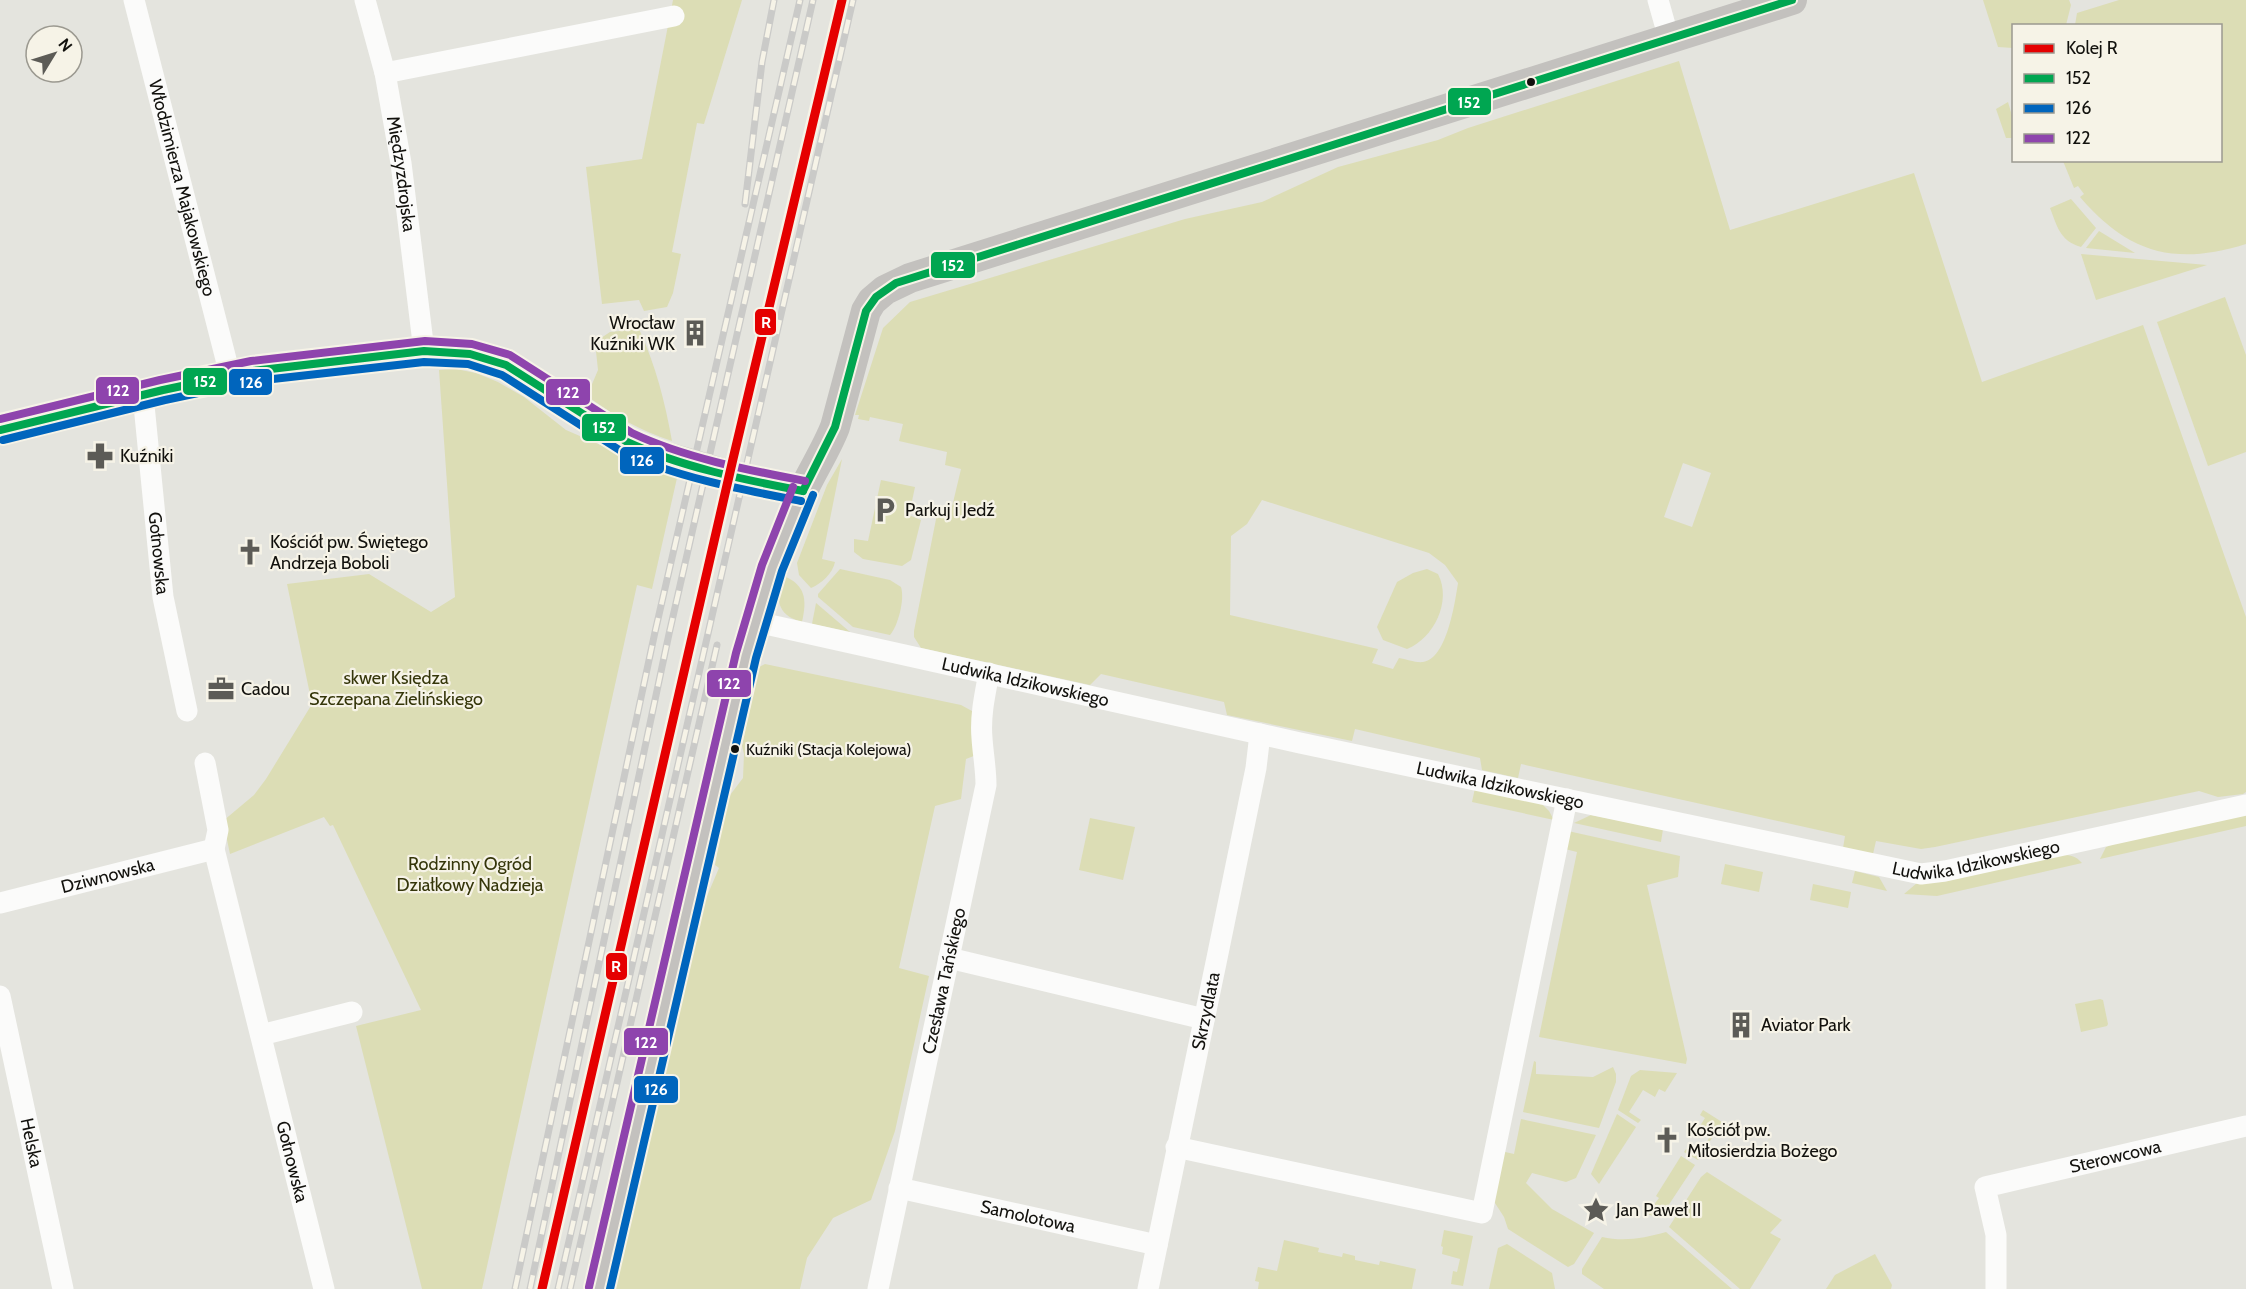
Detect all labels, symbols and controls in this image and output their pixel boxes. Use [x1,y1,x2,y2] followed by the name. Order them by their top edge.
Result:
[24,24,84,84] north arrow
[2012,24,2222,162] legend
[54,35,76,55] text: N
[2066,37,2118,59] text: Kolej R
[2066,67,2091,89] text: 152
[1525,76,1537,88] unlabelled marker
[144,77,220,299] street label: Włodzimierza Majakowskiego
[1447,87,1492,116] line badge: 152
[1458,93,1480,112] text: 152
[2066,97,2092,119] text: 126
[382,114,420,233] street label: Międzyzdrojska
[2066,127,2091,149] text: 122
[930,251,976,279] line badge: 152
[942,256,964,275] text: 152
[754,308,777,336] line badge: R
[590,312,676,355] place label: Wrocław Kuźniki WK
[761,313,771,332] text: R
[680,318,710,348] building icon: Wrocław Kuźniki WK
[182,367,228,396] line badge: 152
[228,368,273,396] line badge: 126
[194,372,216,391] text: 152
[239,373,263,392] text: 126
[95,376,140,405] line badge: 122
[545,378,591,406] line badge: 122
[107,381,129,400] text: 122
[557,383,579,402] text: 122
[581,413,627,442] line badge: 152
[593,418,615,437] text: 152
[85,441,115,471] pharmacy icon: Kuźniki
[120,445,173,467] place label: Kuźniki
[619,446,665,475] line badge: 126
[630,451,654,470] text: 126
[870,495,900,525] parking icon: Parkuj i Jedź
[905,499,995,521] place label: Parkuj i Jedź
[144,511,174,596] street label: Gołnowska
[270,531,428,574] place label: Kościół pw. Świętego Andrzeja Boboli
[235,537,265,567] church icon: Kościół pw. Świętego Andrzeja Boboli
[940,653,1111,711] street label: Ludwika Idzikowskiego
[309,667,483,710] park label: skwer Księdza Szczepana Zielińskiego
[706,669,752,698] line badge: 122
[206,674,236,704] office icon: Cadou
[718,674,740,693] text: 122
[241,678,290,700] place label: Cadou
[746,740,911,759] place label: Kuźniki (Stacja Kolejowa)
[729,743,741,755] marker: Kuźniki (Stacja Kolejowa)
[1415,757,1586,814] street label: Ludwika Idzikowskiego
[1890,835,2062,885] street label: Ludwika Idzikowskiego
[59,853,157,898] street label: Dziwnowska
[397,853,544,896] park label: Rodzinny Ogród Działkowy Nadzieja
[918,906,970,1056] street label: Czesława Tańskiego
[605,952,628,981] line badge: R
[611,957,621,976] text: R
[1187,970,1225,1052] street label: Skrzydlata
[1726,1010,1756,1040] building icon: Aviator Park
[1761,1014,1852,1036] place label: Aviator Park
[623,1027,669,1056] line badge: 122
[635,1033,657,1052] text: 122
[633,1075,679,1104] line badge: 126
[644,1080,668,1099] text: 126
[16,1116,48,1170] street label: Helska
[271,1119,313,1205] street label: Gołnowska
[1687,1119,1838,1162] place label: Kościół pw. Miłosierdzia Bożego
[1652,1125,1682,1155] church icon: Kościół pw. Miłosierdzia Bożego
[2067,1135,2163,1178] street label: Sterowcowa
[979,1195,1078,1238] street label: Samolotowa
[1581,1195,1611,1225] place icon: Jan Paweł II
[1615,1199,1701,1221] place label: Jan Paweł II

